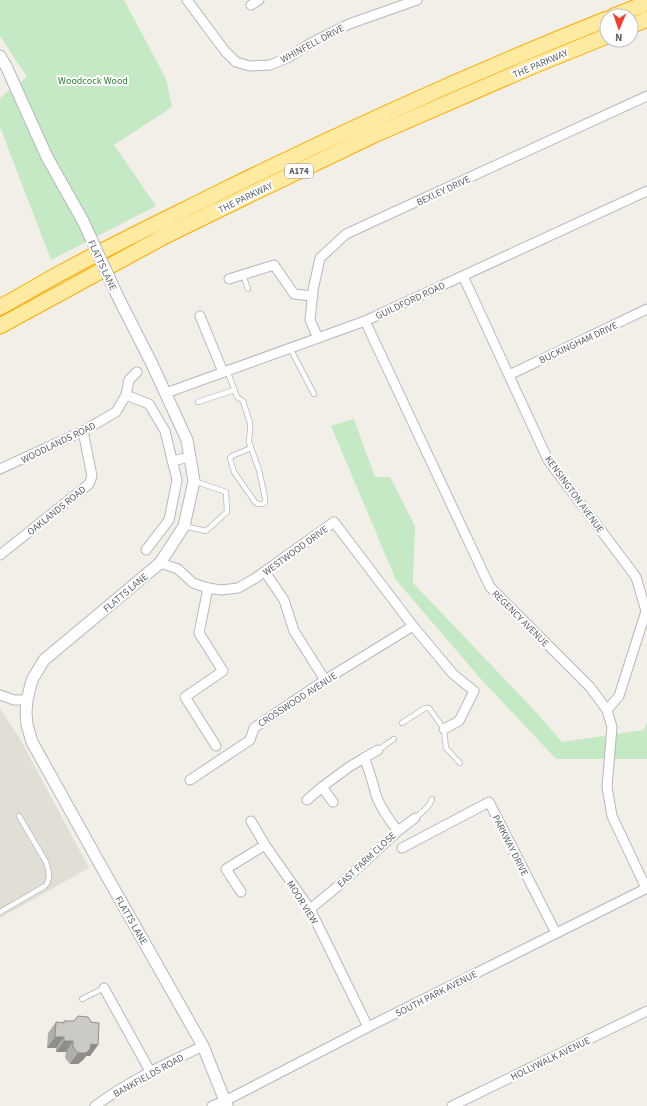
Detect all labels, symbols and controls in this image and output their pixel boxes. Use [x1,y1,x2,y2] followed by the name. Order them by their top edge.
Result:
[599,8,639,48] north arrow
[278,21,347,67] street label: WHINFELL DRIVE
[615,30,623,45] text: N
[510,46,571,82] street label: THE PARKWAY
[58,74,128,88] park label: Woodcock Wood
[285,164,313,178] road number: A174
[414,172,473,210] street label: BEXLEY DRIVE
[216,179,275,217] street label: THE PARKWAY
[84,238,120,293] street label: FLATTS LANE
[373,279,448,323] street label: GUILDFORD ROAD
[537,319,620,367] street label: BUCKINGHAM DRIVE
[19,419,98,467] street label: WOODLANDS ROAD
[541,453,607,536] street label: KENSINGTON AVENUE
[24,483,89,539] street label: OAKLANDS ROAD
[260,522,331,579] street label: WESTWOOD DRIVE
[100,570,151,616] street label: FLATTS LANE
[489,587,552,650] street label: REGENCY AVENUE
[255,669,340,731] street label: CROSSWOOD AVENUE
[489,813,532,878] street label: PARKWAY DRIVE
[334,829,399,891] street label: EAST FARM CLOSE
[283,878,321,927] street label: MOOR VIEW
[111,893,151,948] street label: FLATTS LANE
[393,967,480,1021] street label: SOUTH PARK AVENUE
[508,1034,592,1084] street label: HOLLYWALK AVENUE
[111,1051,186,1101] street label: BANKFIELDS ROAD

